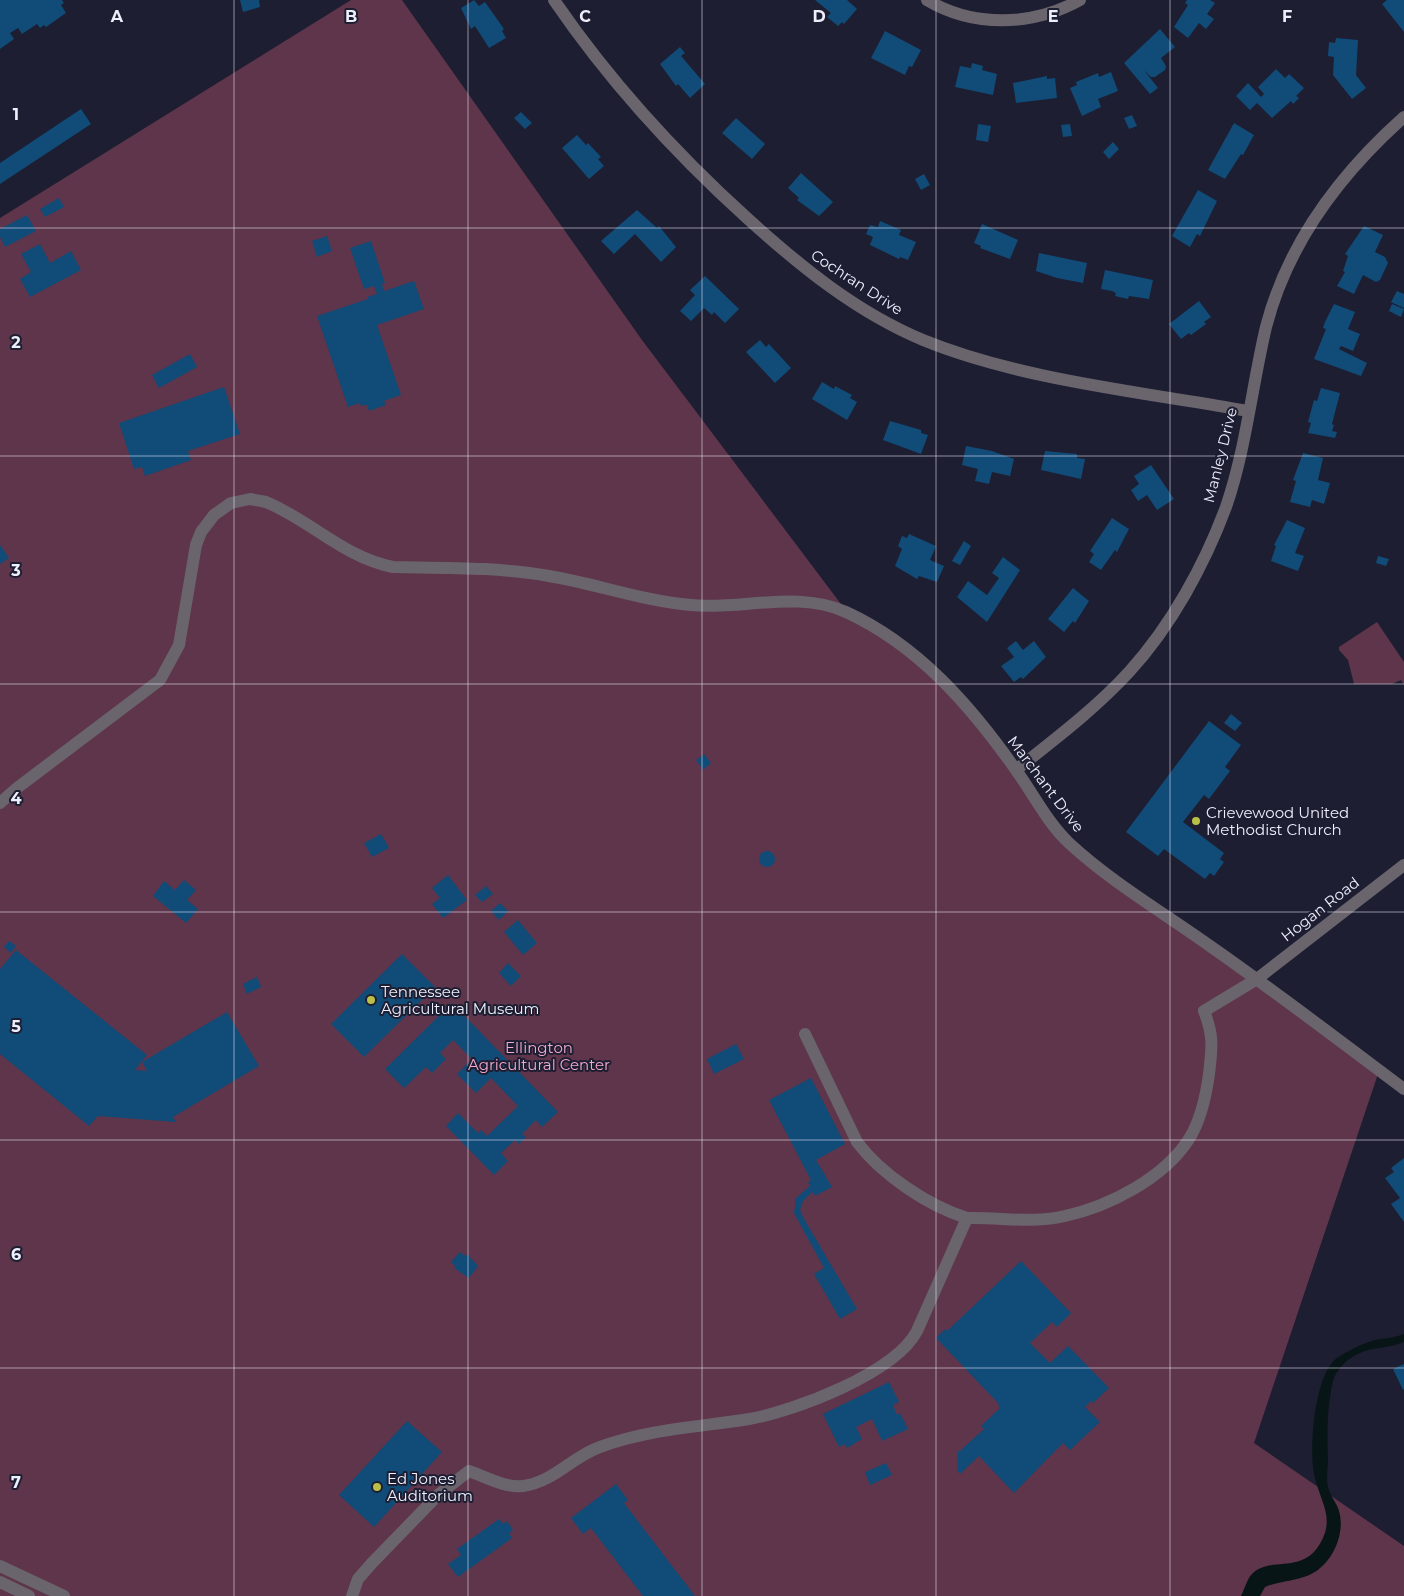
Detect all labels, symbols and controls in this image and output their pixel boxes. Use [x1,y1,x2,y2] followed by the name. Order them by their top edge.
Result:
[110,7,124,26] text: A
[345,7,357,26] text: B
[579,7,591,26] text: C
[812,7,826,26] text: D
[1048,7,1058,26] text: E
[1282,7,1292,26] text: F
[13,105,19,124] text: 1
[807,245,907,319] street label: Cochran Drive
[11,333,21,352] text: 2
[1199,405,1241,505] street label: Manley Drive
[10,561,21,580] text: 3
[1004,732,1088,836] street label: Marchant Drive
[10,789,22,808] text: 4
[1206,803,1349,839] place label: Crievewood United Methodist Church
[1190,815,1202,827] marker: Crievewood United Methodist Church
[1277,873,1363,945] street label: Hogan Road
[381,982,540,1018] place label: Tennessee Agricultural Museum
[365,994,377,1006] marker: Tennessee Agricultural Museum
[11,1017,21,1036] text: 5
[468,1038,610,1074] park label: Ellington Agricultural Center
[11,1245,21,1264] text: 6
[387,1469,473,1505] place label: Ed Jones Auditorium
[11,1473,21,1492] text: 7
[371,1481,383,1493] marker: Ed Jones Auditorium

